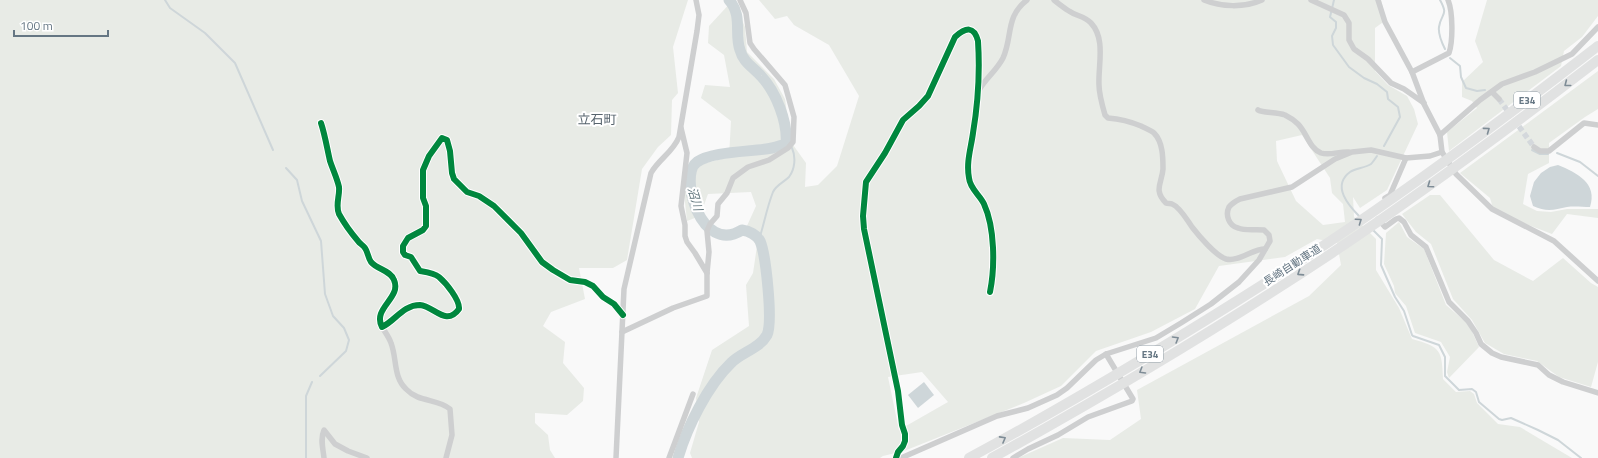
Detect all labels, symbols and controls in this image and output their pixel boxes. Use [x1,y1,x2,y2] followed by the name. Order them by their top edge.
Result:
[14,12,108,38] scale bar
[20,16,53,35] text: 100 m
[1565,79,1572,86] one-way arrow
[1514,92,1540,108] road number: E34
[577,109,617,129] district label: 立石町
[1483,128,1490,135] one-way arrow
[1427,180,1434,188] one-way arrow
[683,185,708,215] water label: 沼川
[1355,218,1362,226] one-way arrow
[1260,240,1324,290] street label: 長崎自動車道
[1297,268,1304,276] one-way arrow
[1172,336,1179,343] one-way arrow
[1137,346,1163,362] road number: E34
[1139,367,1146,374] one-way arrow
[999,437,1006,444] one-way arrow

